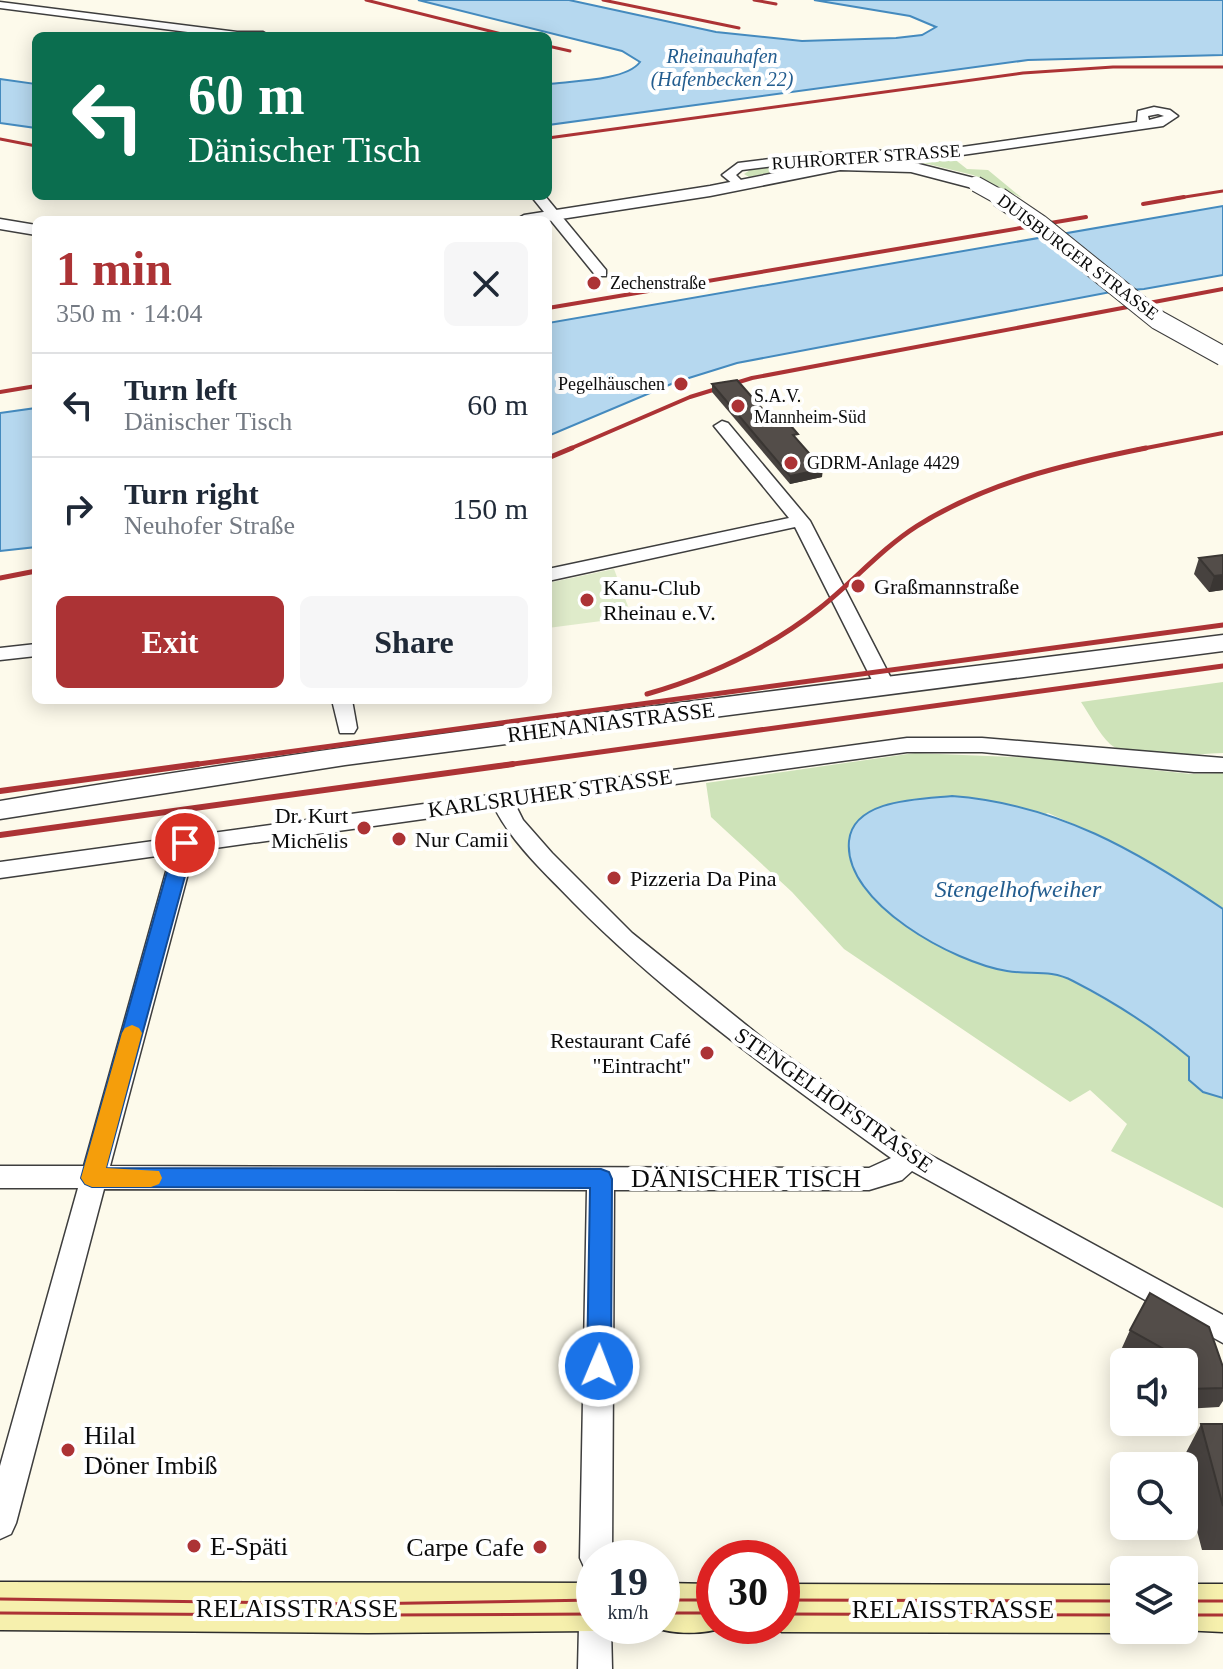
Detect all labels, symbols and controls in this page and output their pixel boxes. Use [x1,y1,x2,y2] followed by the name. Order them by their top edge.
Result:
[651,45,794,91] water label: Rheinauhafen (Hafenbecken 22)
[56,64,160,168] icon: left
[188,64,305,126] text: 60 m
[188,130,421,170] text: Dänischer Tisch
[771,140,961,174] street label: RUHRORTER STRASSE
[993,190,1163,324] street label: DUISBURGER STRASSE
[56,242,172,295] text: 1 min
[444,242,528,326] button: close
[610,273,706,293] place label: Zechenstraße
[585,274,603,292] marker: Zechenstraße
[56,299,203,328] text: 350 m · 14:04
[124,373,237,406] text: Turn left
[558,374,665,394] place label: Pegelhäuschen
[672,375,690,393] marker: Pegelhäuschen
[56,383,100,427] icon: left
[754,386,866,427] place label: S.A.V. Mannheim-Süd
[467,388,528,421] text: 60 m
[729,397,747,415] marker: S.A.V. Mannheim-Süd
[124,407,292,436] text: Dänischer Tisch
[807,453,959,473] place label: GDRM-Anlage 4429
[782,454,800,472] marker: GDRM-Anlage 4429
[124,477,259,510] text: Turn right
[56,487,100,531] icon: right
[452,492,528,525] text: 150 m
[124,511,295,540] text: Neuhofer Straße
[874,574,1019,599] place label: Graßmannstraße
[603,575,716,625] place label: Kanu-Club Rheinau e.V.
[849,577,867,595] marker: Graßmannstraße
[578,591,596,609] marker: Kanu-Club Rheinau e.V.
[56,596,284,688] button: Exit
[300,596,528,688] button: Share
[506,697,716,747] street label: RHENANIASTRASSE
[426,763,674,823] street label: KARLSRUHER STRASSE
[271,803,348,853] place label: Dr. Kurt Michelis
[151,809,219,877] pin
[355,819,373,837] marker: Dr. Kurt Michelis
[163,821,207,865] icon: arrive
[415,827,509,852] place label: Nur Camii
[390,830,408,848] marker: Nur Camii
[630,866,777,891] place label: Pizzeria Da Pina
[605,869,623,887] marker: Pizzeria Da Pina
[935,876,1102,902] water label: Stengelhofweiher
[730,1022,938,1178] street label: STENGELHOFSTRASSE
[550,1028,691,1078] place label: Restaurant Café "Eintracht"
[698,1044,716,1062] marker: Restaurant Café "Eintracht"
[631,1164,861,1193] street label: DÄNISCHER TISCH
[557,1324,641,1408] position arrow
[1110,1348,1198,1644] map controls
[1110,1348,1198,1436] button: sound
[84,1421,218,1480] place label: Hilal Döner Imbiß
[59,1441,77,1459] marker: Hilal Döner Imbiß
[1110,1452,1198,1540] button: search
[210,1532,288,1561] place label: E-Späti
[406,1533,524,1562] place label: Carpe Cafe
[185,1537,203,1555] marker: E-Späti
[531,1538,549,1556] marker: Carpe Cafe
[696,1540,800,1644] speed limit sign: 30
[1110,1556,1198,1644] button: layers
[608,1559,648,1604] text: 19
[196,1594,398,1623] street label: RELAISSTRASSE
[852,1595,1054,1624] street label: RELAISSTRASSE
[607,1601,649,1623] text: km/h

